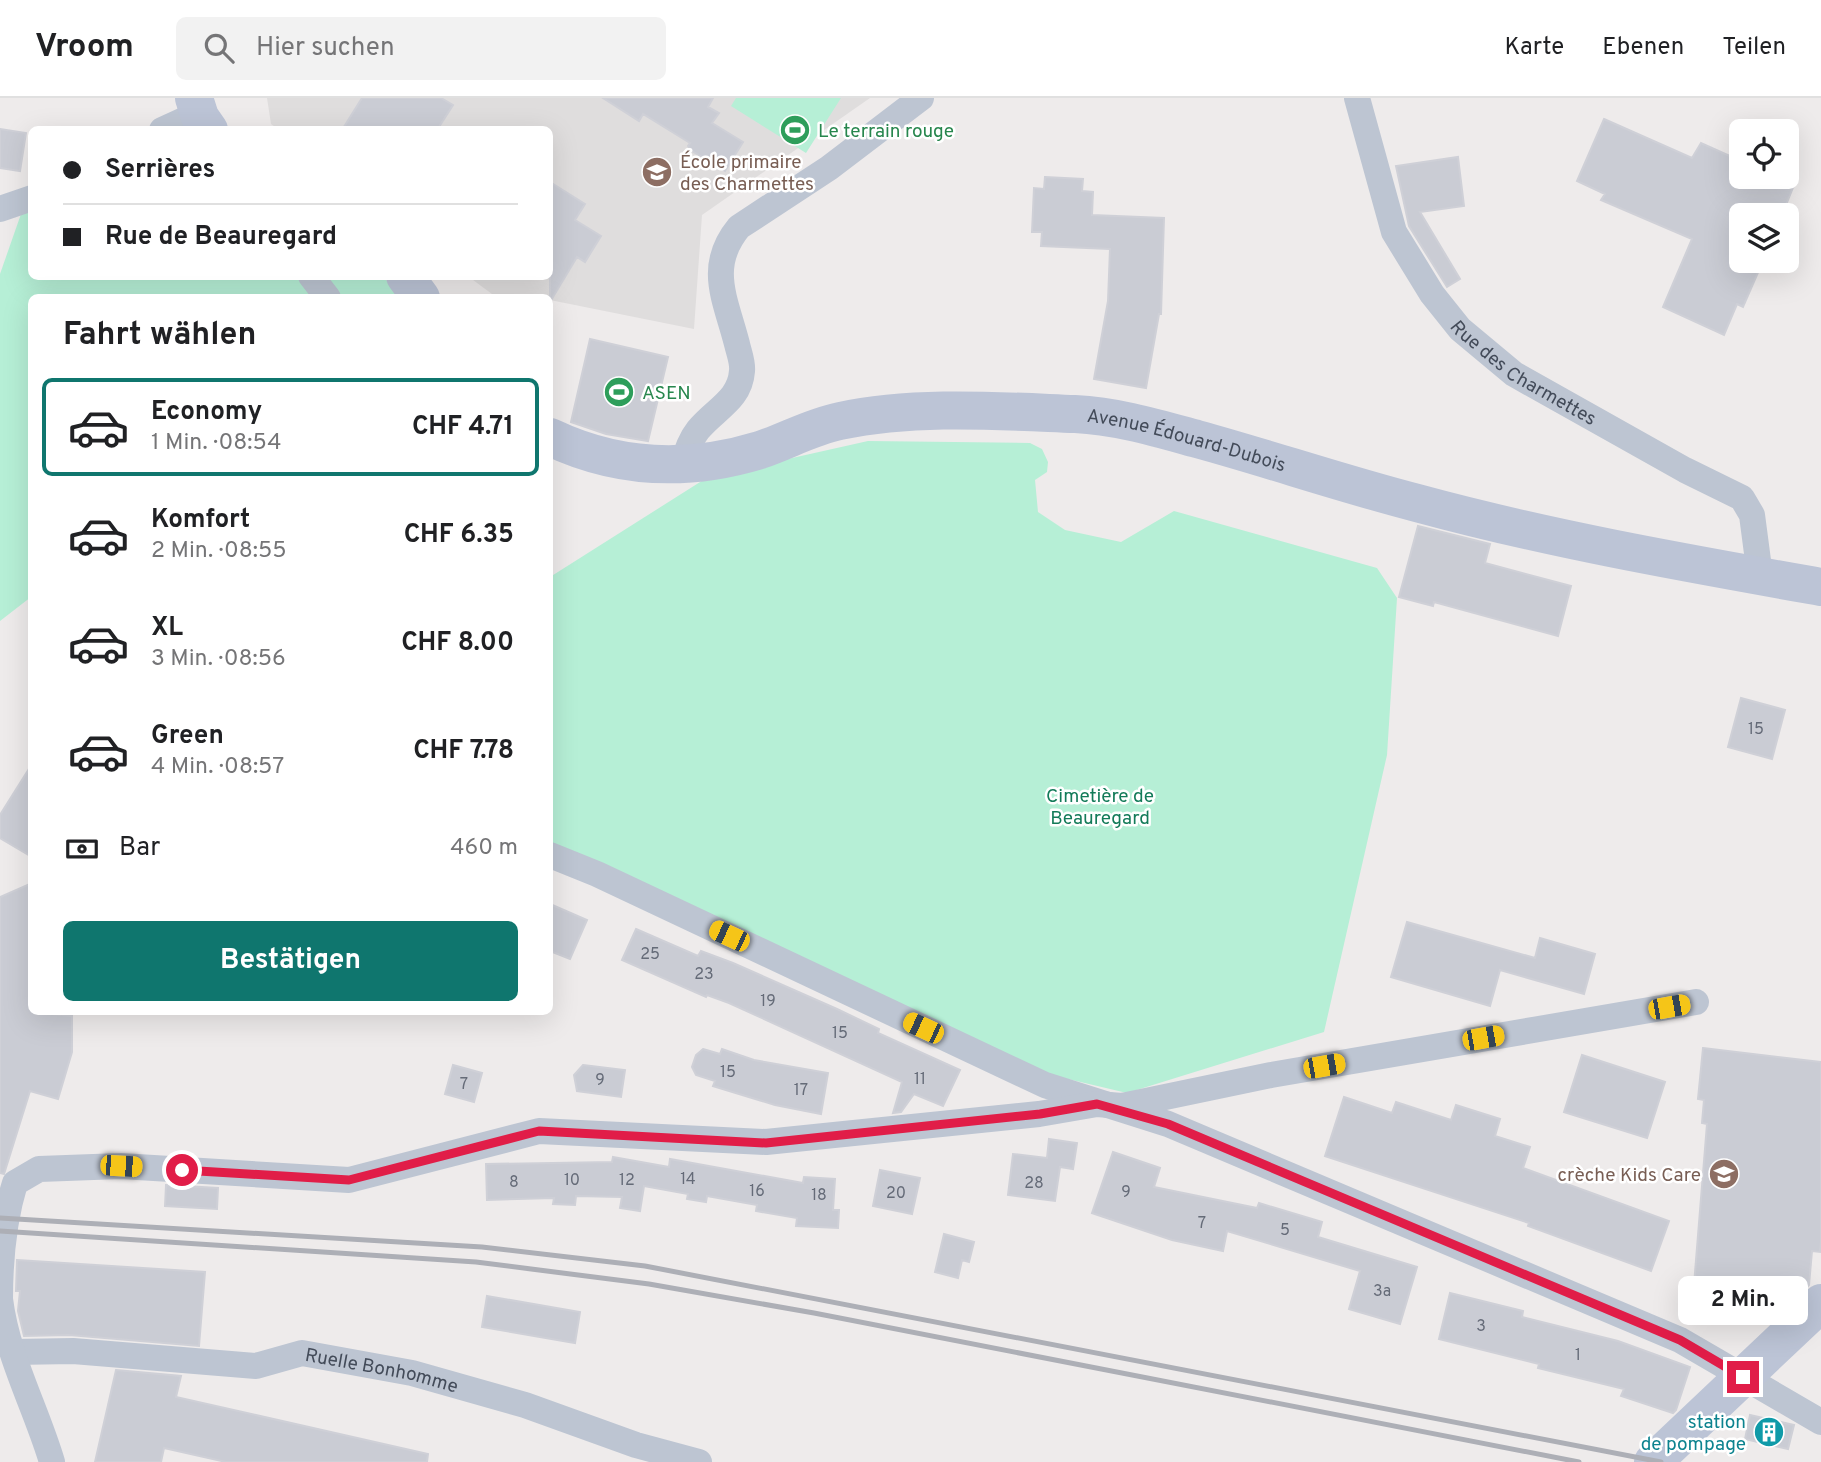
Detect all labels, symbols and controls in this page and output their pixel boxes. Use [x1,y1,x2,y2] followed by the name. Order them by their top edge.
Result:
[176,17,666,80] search box
[35,27,134,69] text: Vroom
[200,29,238,67] icon: search
[256,32,395,65] text: Hier suchen
[1504,33,1564,63] text: Karte
[1602,33,1684,63] text: Ebenen
[1722,33,1786,63] text: Teilen
[778,113,812,147] sports icon: Le terrain rouge
[1729,119,1799,273] map controls
[1729,119,1799,189] button: locate
[818,120,954,144] place label: Le terrain rouge
[680,150,814,197] place label: École primaire des Charmettes
[105,154,215,187] text: Serrières
[640,155,674,189] school or university icon: École primaire des Charmettes
[1729,203,1799,273] button: layers
[105,221,337,254] text: Rue de Beauregard
[63,316,256,356] text: Fahrt wählen
[1444,316,1600,432] street label: Rue des Charmettes
[602,375,636,409] sports icon: ASEN
[642,382,691,406] place label: ASEN
[67,396,130,459] icon: car
[151,396,262,429] text: Economy
[1085,405,1289,478] street label: Avenue Édouard-Dubois
[412,411,514,444] text: CHF 4.71
[151,429,281,458] text: 1 Min. · 08:54
[67,504,130,567] icon: car
[151,504,250,537] text: Komfort
[404,519,514,552] text: CHF 6.35
[151,537,286,566] text: 2 Min. · 08:55
[67,612,130,675] icon: car
[151,612,183,645] text: XL
[401,627,514,660] text: CHF 8.00
[151,645,286,674] text: 3 Min. · 08:56
[67,720,130,783] icon: car
[151,720,224,753] text: Green
[1748,720,1764,740] house number: 15
[413,735,514,768] text: CHF 7.78
[151,753,284,782] text: 4 Min. · 08:57
[1046,785,1154,831] park label: Cimetière de Beauregard
[63,830,101,868] icon: cash
[119,832,160,865] text: Bar
[450,834,518,863] text: 460 m
[706,918,753,954] car
[63,921,518,1001] button: Bestätigen
[640,945,660,965] house number: 25
[694,965,714,985] house number: 23
[760,992,776,1012] house number: 19
[1647,993,1692,1021] car
[900,1010,947,1046] car
[832,1024,848,1044] house number: 15
[1461,1024,1506,1052] car
[1302,1052,1347,1080] car
[720,1063,736,1083] house number: 15
[914,1070,926,1090] house number: 11
[595,1071,605,1091] house number: 9
[460,1075,468,1095] house number: 7
[794,1081,808,1101] house number: 17
[100,1154,143,1178] car
[166,1154,198,1186] route start
[1707,1157,1741,1191] school or university icon: crèche Kids Care
[1558,1164,1701,1188] place label: crèche Kids Care
[680,1170,696,1190] house number: 14
[564,1171,580,1191] house number: 10
[619,1171,635,1191] house number: 12
[509,1173,519,1193] house number: 8
[1024,1174,1044,1194] house number: 28
[749,1182,765,1202] house number: 16
[1121,1183,1131,1203] house number: 9
[886,1184,906,1204] house number: 20
[811,1186,827,1206] house number: 18
[1198,1214,1206,1234] house number: 7
[1280,1221,1290,1241] house number: 5
[1678,1276,1808,1324] callout: 2 Min.
[1373,1282,1391,1302] house number: 3a
[1711,1286,1775,1315] text: 2 Min.
[1476,1317,1486,1337] house number: 3
[303,1344,461,1400] street label: Ruelle Bonhomme
[1575,1346,1581,1366] house number: 1
[1727,1361,1759,1393] route end
[1641,1411,1746,1457] place label: station de pompage
[1752,1415,1786,1449] building icon: station de pompage

